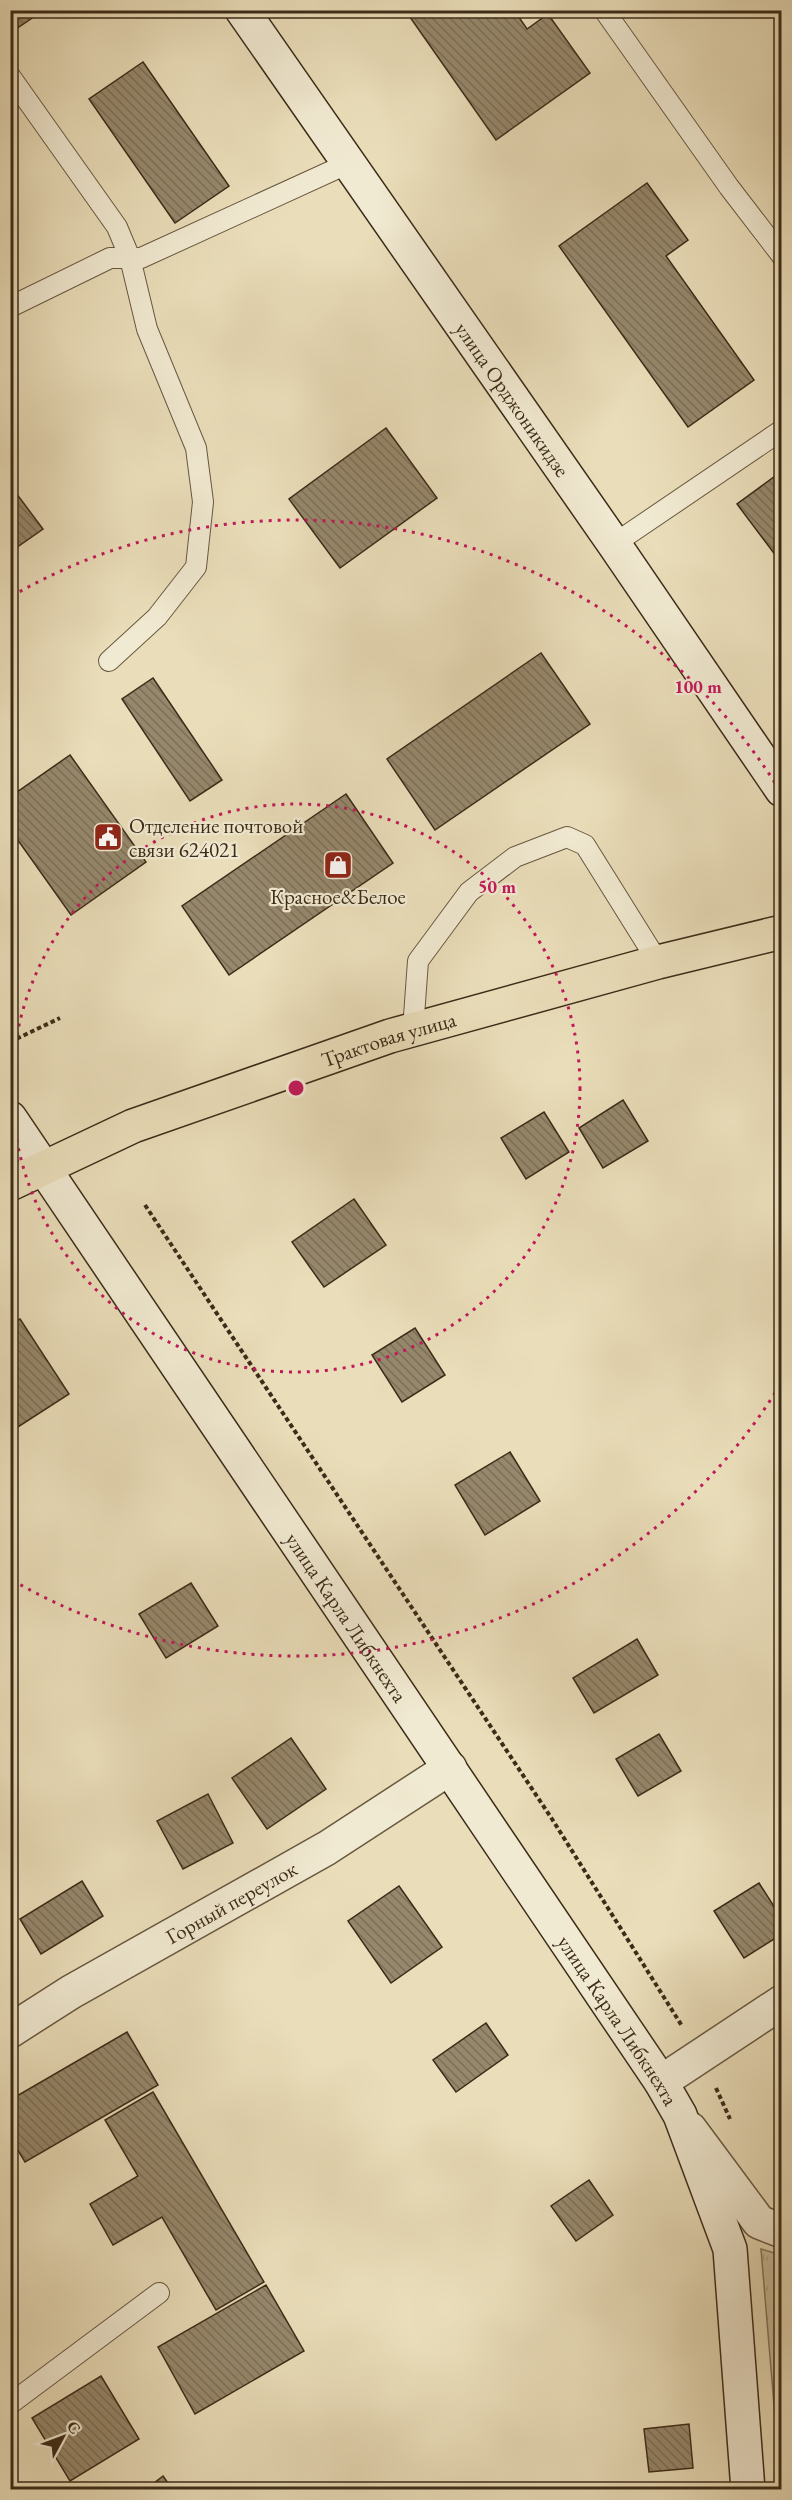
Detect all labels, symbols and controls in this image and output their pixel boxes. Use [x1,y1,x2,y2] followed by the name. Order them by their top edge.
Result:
[450,316,576,482] street label: улица Орджоникидзе
[674,675,722,698] text: 100 m
[129,812,303,863] place label: Отделение почтовой связи 624021
[92,821,124,853] public building icon: Отделение почтовой связи 624021
[322,849,354,881] shop icon: Красное&Белое
[478,875,516,898] text: 50 m
[270,883,406,910] place label: Красное&Белое
[317,1005,459,1073] street label: Трактовая улица
[286,1078,306,1098] centre of rings
[280,1527,414,1708] street label: улица Карла Либкнехта
[161,1854,301,1950] street label: Горный переулок
[552,1929,685,2111] street label: улица Карла Либкнехта
[33,2407,93,2467] north arrow
[62,2416,86,2439] text: С

